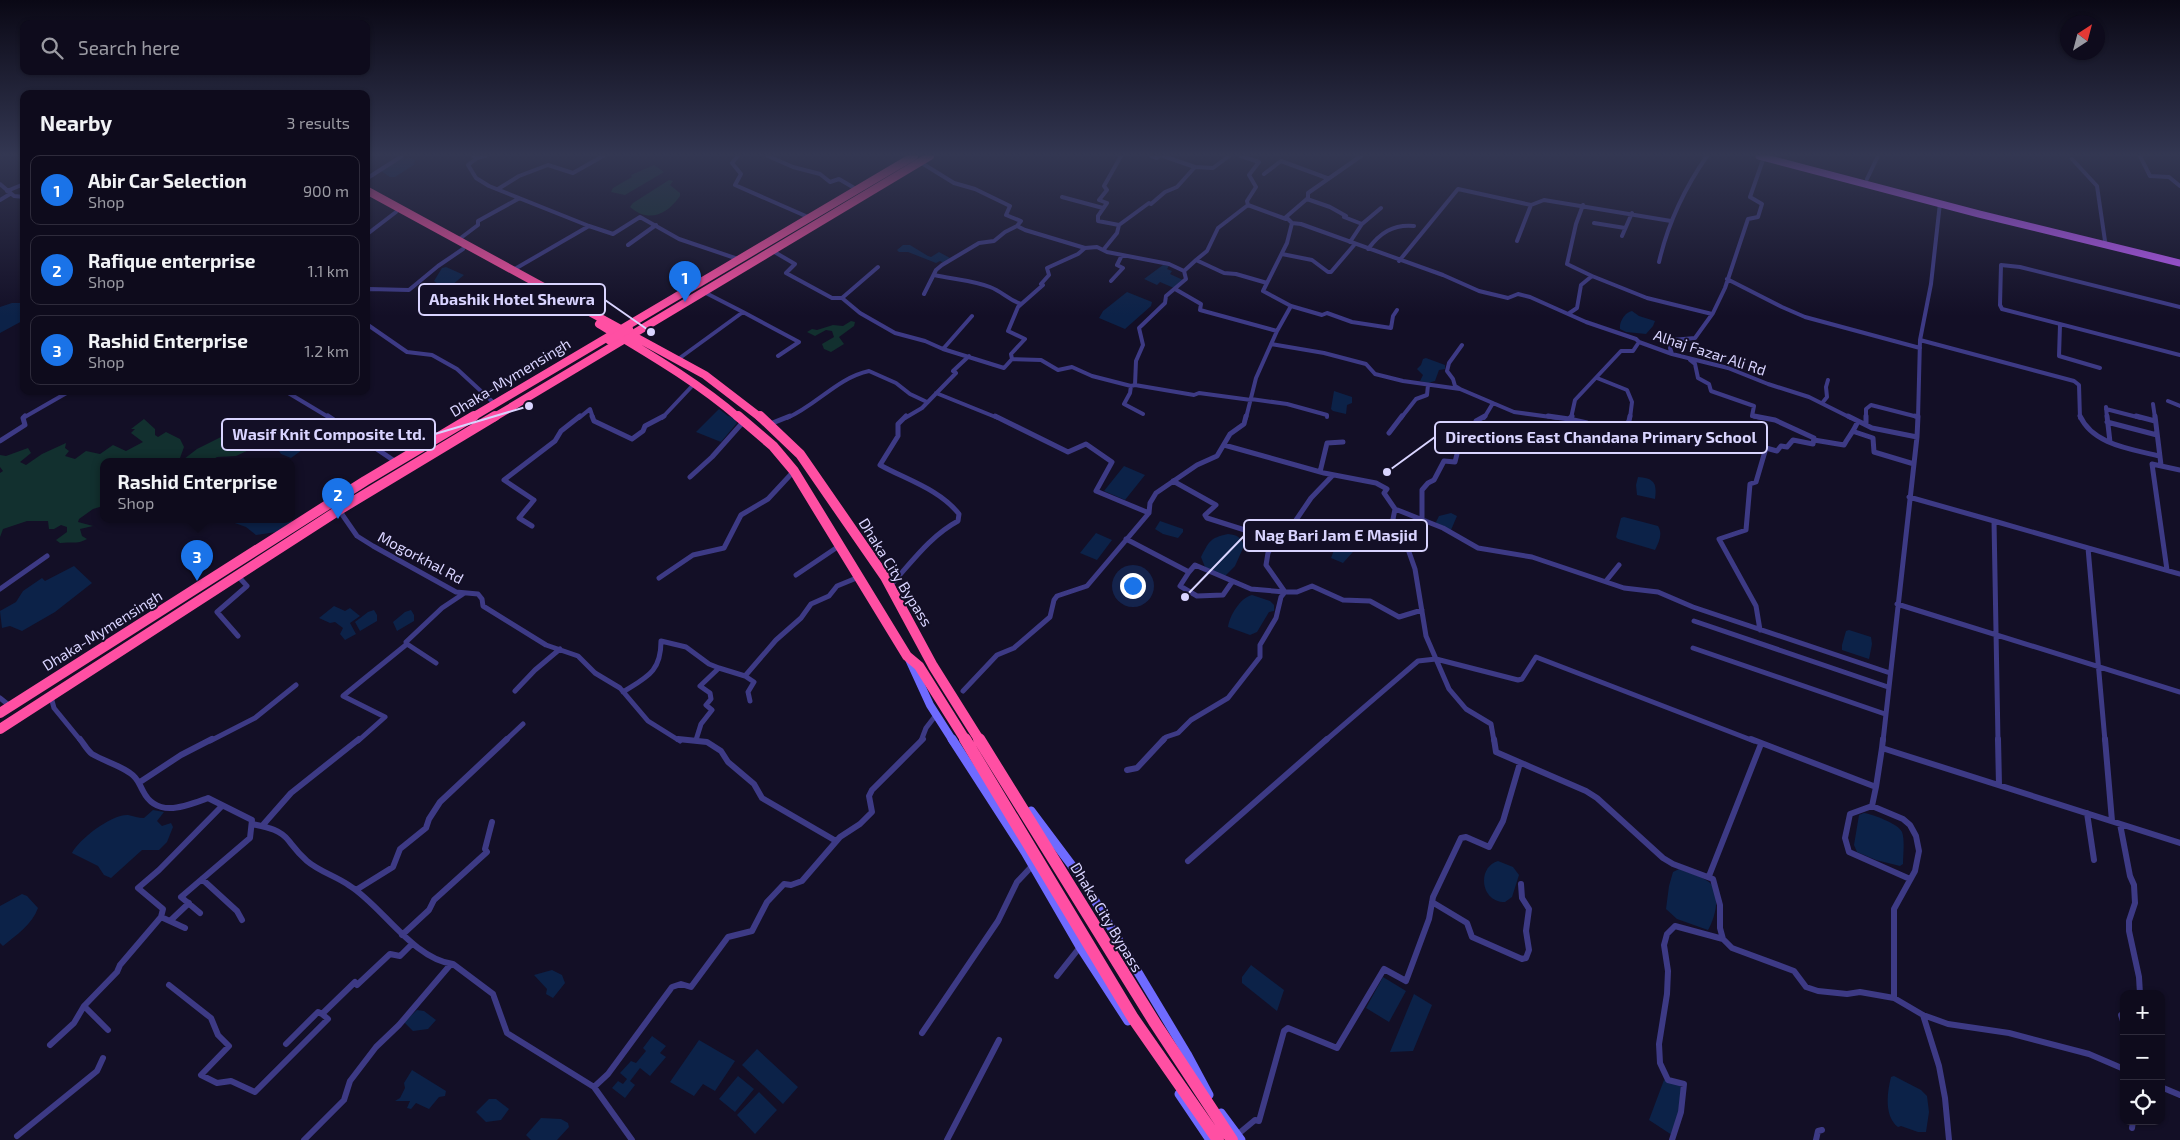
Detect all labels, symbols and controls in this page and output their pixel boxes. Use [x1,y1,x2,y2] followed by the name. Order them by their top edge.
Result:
[2060,15,2105,60] north arrow
[20,20,370,75] search box
[38,34,66,62] icon: search
[78,36,180,59] text: Search here
[40,110,112,135] text: Nearby
[287,113,350,132] text: 3 results
[88,169,247,192] text: Abir Car Selection
[54,181,60,200] text: 1
[303,181,349,200] text: 900 m
[88,192,125,211] text: Shop
[88,249,256,272] text: Rafique enterprise
[52,261,62,280] text: 2
[308,261,349,280] text: 1.1 km
[669,261,701,302] pin: 1
[88,272,125,291] text: Shop
[419,284,605,315] callout: Abashik Hotel Shewra
[429,289,595,308] text: Abashik Hotel Shewra
[1651,325,1768,380] street label: Alhaj Fazar Ali Rd
[88,329,248,352] text: Rashid Enterprise
[446,334,574,420] street label: Dhaka-Mymensingh
[52,341,62,360] text: 3
[304,341,349,360] text: 1.2 km
[88,352,125,371] text: Shop
[222,419,435,450] callout: Wasif Knit Composite Ltd.
[1435,422,1767,453] callout: Directions East Chandana Primary School
[232,424,426,443] text: Wasif Knit Composite Ltd.
[1445,427,1757,447] text: Directions East Chandana Primary School
[100,458,295,523] popup
[118,470,277,493] text: Rashid Enterprise
[322,478,354,519] pin: 2
[118,493,154,512] text: Shop
[855,514,937,630] street label: Dhaka City Bypass
[1244,520,1427,551] callout: Nag Bari Jam E Masjid
[1254,525,1418,544] text: Nag Bari Jam E Masjid
[375,527,467,587] street label: Mogorkhal Rd
[181,540,213,581] pin: 3
[1120,573,1146,599] your location
[39,586,165,674] street label: Dhaka-Mymensingh
[1067,859,1147,975] street label: Dhaka City Bypass
[2120,990,2165,1125] map controls
[2120,990,2165,1035] button: +
[2120,1035,2165,1080] button: −
[2120,1080,2165,1125] button: locate

